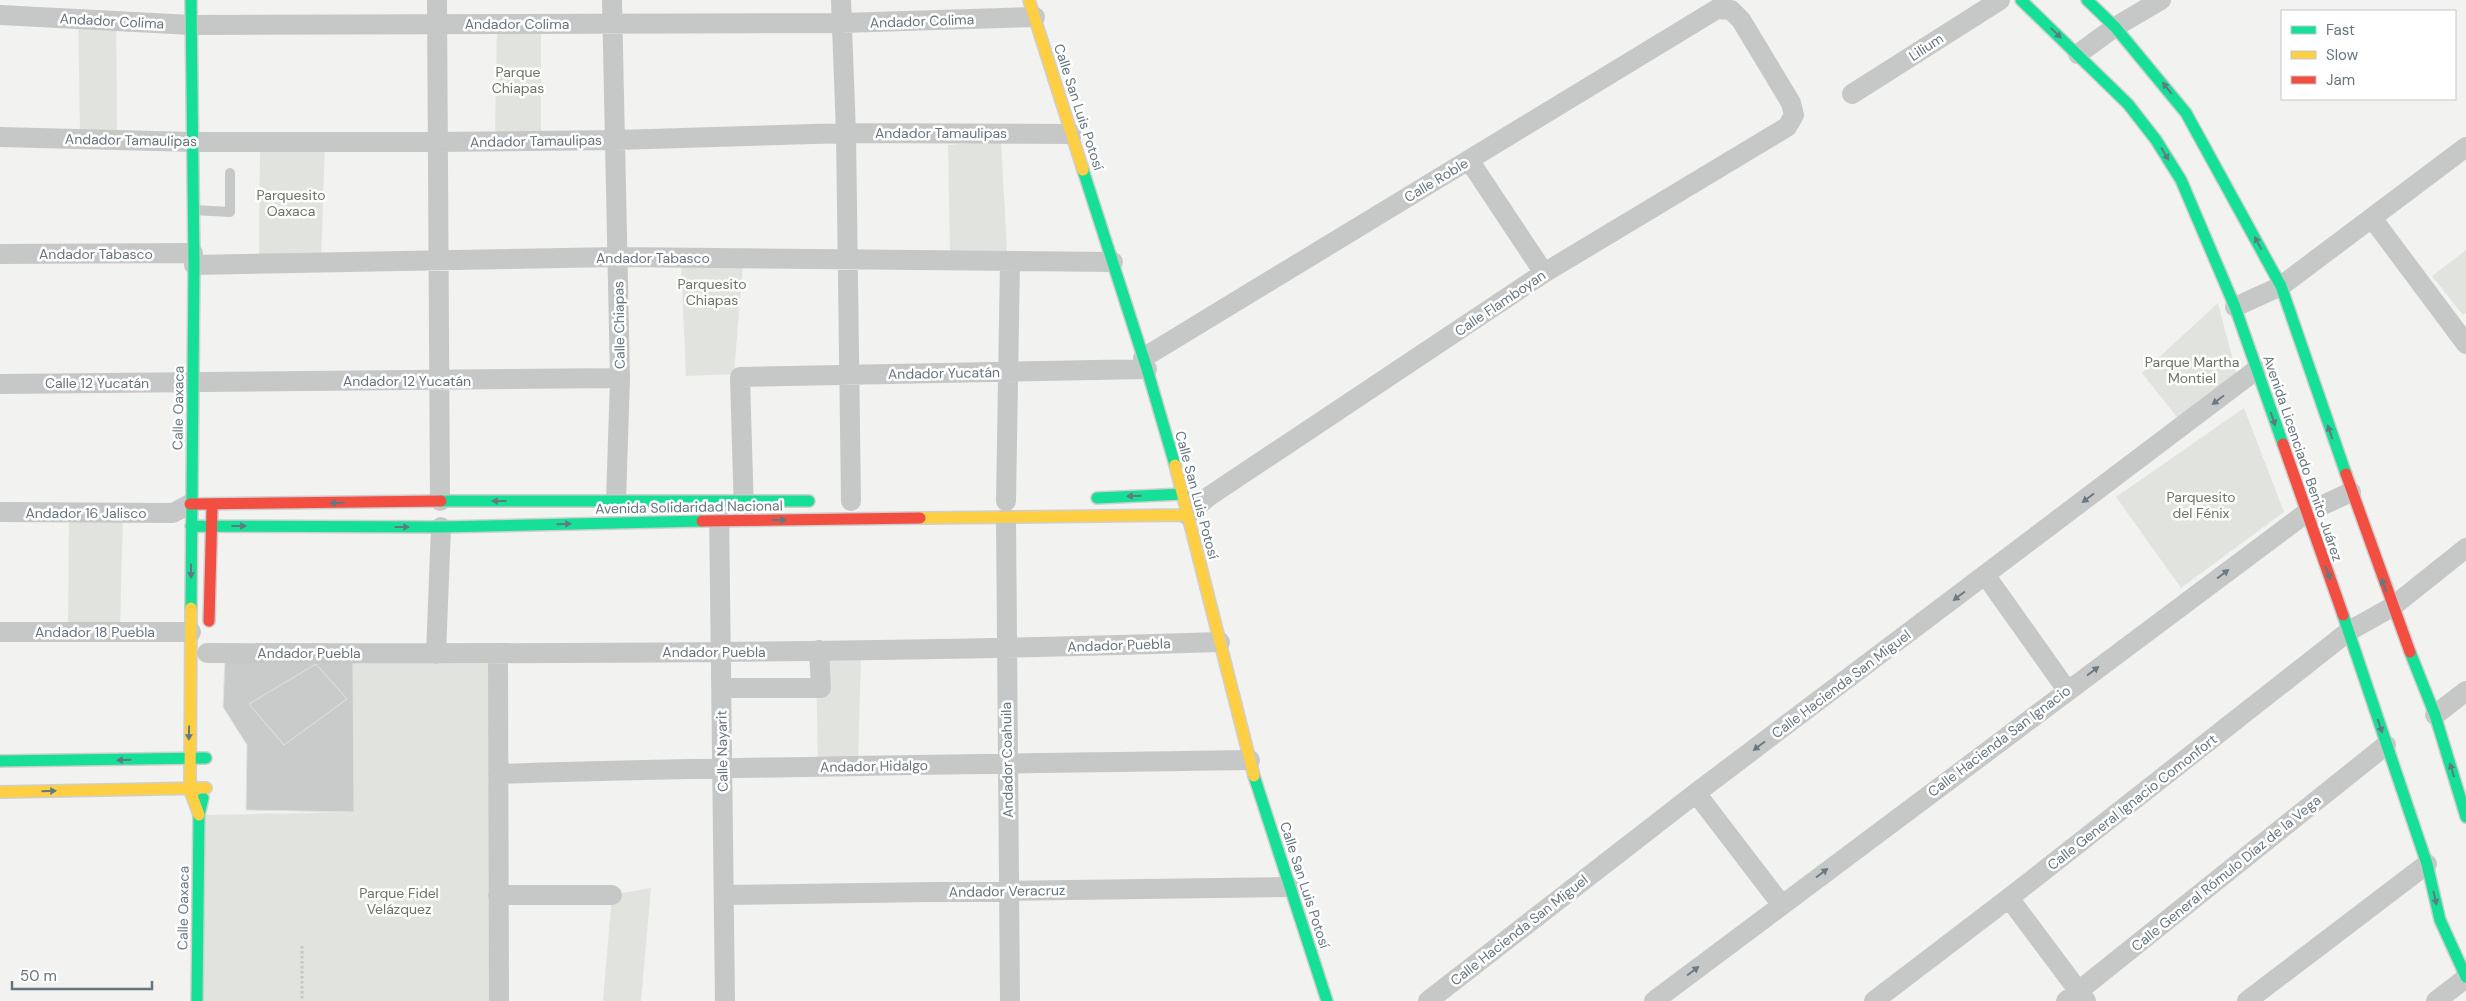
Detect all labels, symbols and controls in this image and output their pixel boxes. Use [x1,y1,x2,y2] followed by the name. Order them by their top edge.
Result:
[59,9,165,33] street label: Andador Colima
[869,10,975,32] street label: Andador Colima
[2281,10,2456,100] legend
[465,15,569,33] street label: Andador Colima
[2326,20,2355,40] text: Fast
[2050,27,2062,39] one-way arrow
[1905,29,1947,65] street label: Lilium
[1050,41,1108,173] street label: Calle San Luis Potosí
[2326,45,2359,65] text: Slow
[492,63,544,97] park label: Parque Chiapas
[2326,70,2355,90] text: Jam
[2161,82,2172,95] one-way arrow
[875,124,1007,142] street label: Andador Tamaulipas
[65,130,197,150] street label: Andador Tamaulipas
[470,131,602,151] street label: Andador Tamaulipas
[2160,147,2169,160] one-way arrow
[1401,154,1471,206] street label: Calle Roble
[256,186,326,220] park label: Parquesito Oaxaca
[2254,236,2262,250] one-way arrow
[39,245,153,263] street label: Andador Tabasco
[596,249,710,267] street label: Andador Tabasco
[1451,266,1549,340] street label: Calle Flamboyan
[677,275,747,309] park label: Parquesito Chiapas
[609,281,629,369] street label: Calle Chiapas
[2145,353,2239,387] park label: Parque Martha Montiel
[2259,353,2347,563] street label: Avenida Licenciado Benito Juárez
[888,363,1000,383] street label: Andador Yucatán
[168,366,188,450] street label: Calle Oaxaca
[343,372,471,390] street label: Andador 12 Yucatán
[45,374,149,392] street label: Calle 12 Yucatán
[2212,394,2225,405] one-way arrow
[2270,412,2278,427] one-way arrow
[2326,424,2333,439] one-way arrow
[1171,429,1223,562] street label: Calle San Luis Potosí
[2166,488,2236,522] park label: Parquesito del Fénix
[1126,493,1142,501] one-way arrow
[2081,493,2095,503] one-way arrow
[595,496,783,518] street label: Avenida Solidaridad Nacional
[491,497,507,505] one-way arrow
[329,499,345,507] one-way arrow
[25,504,147,522] street label: Andador 16 Jalisco
[772,516,788,524] one-way arrow
[557,520,573,528] one-way arrow
[232,522,248,530] one-way arrow
[394,523,410,531] one-way arrow
[187,563,195,579] one-way arrow
[2325,565,2332,580] one-way arrow
[2216,569,2229,580] one-way arrow
[2380,577,2387,592] one-way arrow
[1953,591,1966,602] one-way arrow
[35,623,155,641] street label: Andador 18 Puebla
[1768,626,1914,742] street label: Calle Hacienda San Miguel
[1067,634,1171,656] street label: Andador Puebla
[662,643,766,661] street label: Andador Puebla
[257,644,361,662] street label: Andador Puebla
[2086,666,2100,676] one-way arrow
[1924,681,2074,801] street label: Calle Hacienda San Ignacio
[997,702,1017,818] street label: Andador Coahuila
[712,710,732,792] street label: Calle Nayarit
[2377,719,2384,734] one-way arrow
[185,725,193,741] one-way arrow
[2044,730,2220,874] street label: Calle General Ignacio Comonfort
[1753,741,1766,752] one-way arrow
[116,756,132,764] one-way arrow
[820,756,928,776] street label: Andador Hidalgo
[2447,762,2455,777] one-way arrow
[41,787,57,795] one-way arrow
[2128,791,2324,955] street label: Calle General Rómulo Díaz de la Vega
[1276,819,1334,951] street label: Calle San Luis Potosí
[173,866,193,950] street label: Calle Oaxaca
[1816,869,1829,879] one-way arrow
[1447,871,1591,989] street label: Calle Hacienda San Miguel
[949,881,1065,901] street label: Andador Veracruz
[359,884,439,918] park label: Parque Fidel Velázquez
[2431,890,2439,905] one-way arrow
[12,958,152,990] scale bar
[20,966,57,986] text: 50 m
[1686,966,1699,977] one-way arrow

